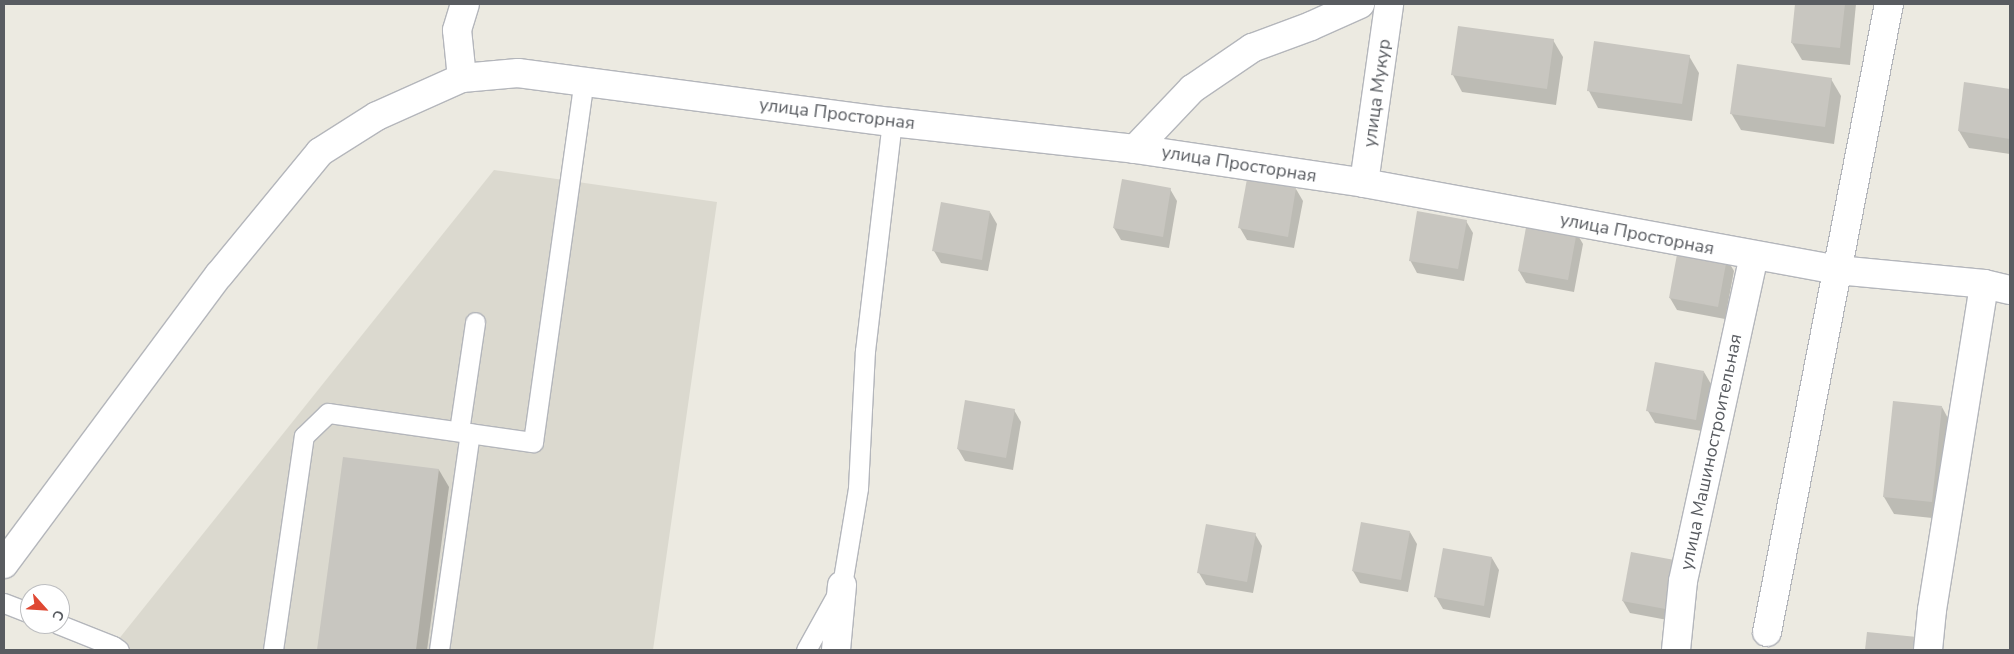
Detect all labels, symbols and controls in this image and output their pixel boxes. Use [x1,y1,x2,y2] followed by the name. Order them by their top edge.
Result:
[1359,37,1395,149] street label: улица Мукур
[758,94,916,134] street label: улица Просторная
[1160,141,1318,187] street label: улица Просторная
[1558,208,1716,260] street label: улица Просторная
[1675,332,1747,572] street label: улица Машиностроительная
[20,584,70,634] north arrow
[47,607,69,624] text: С

